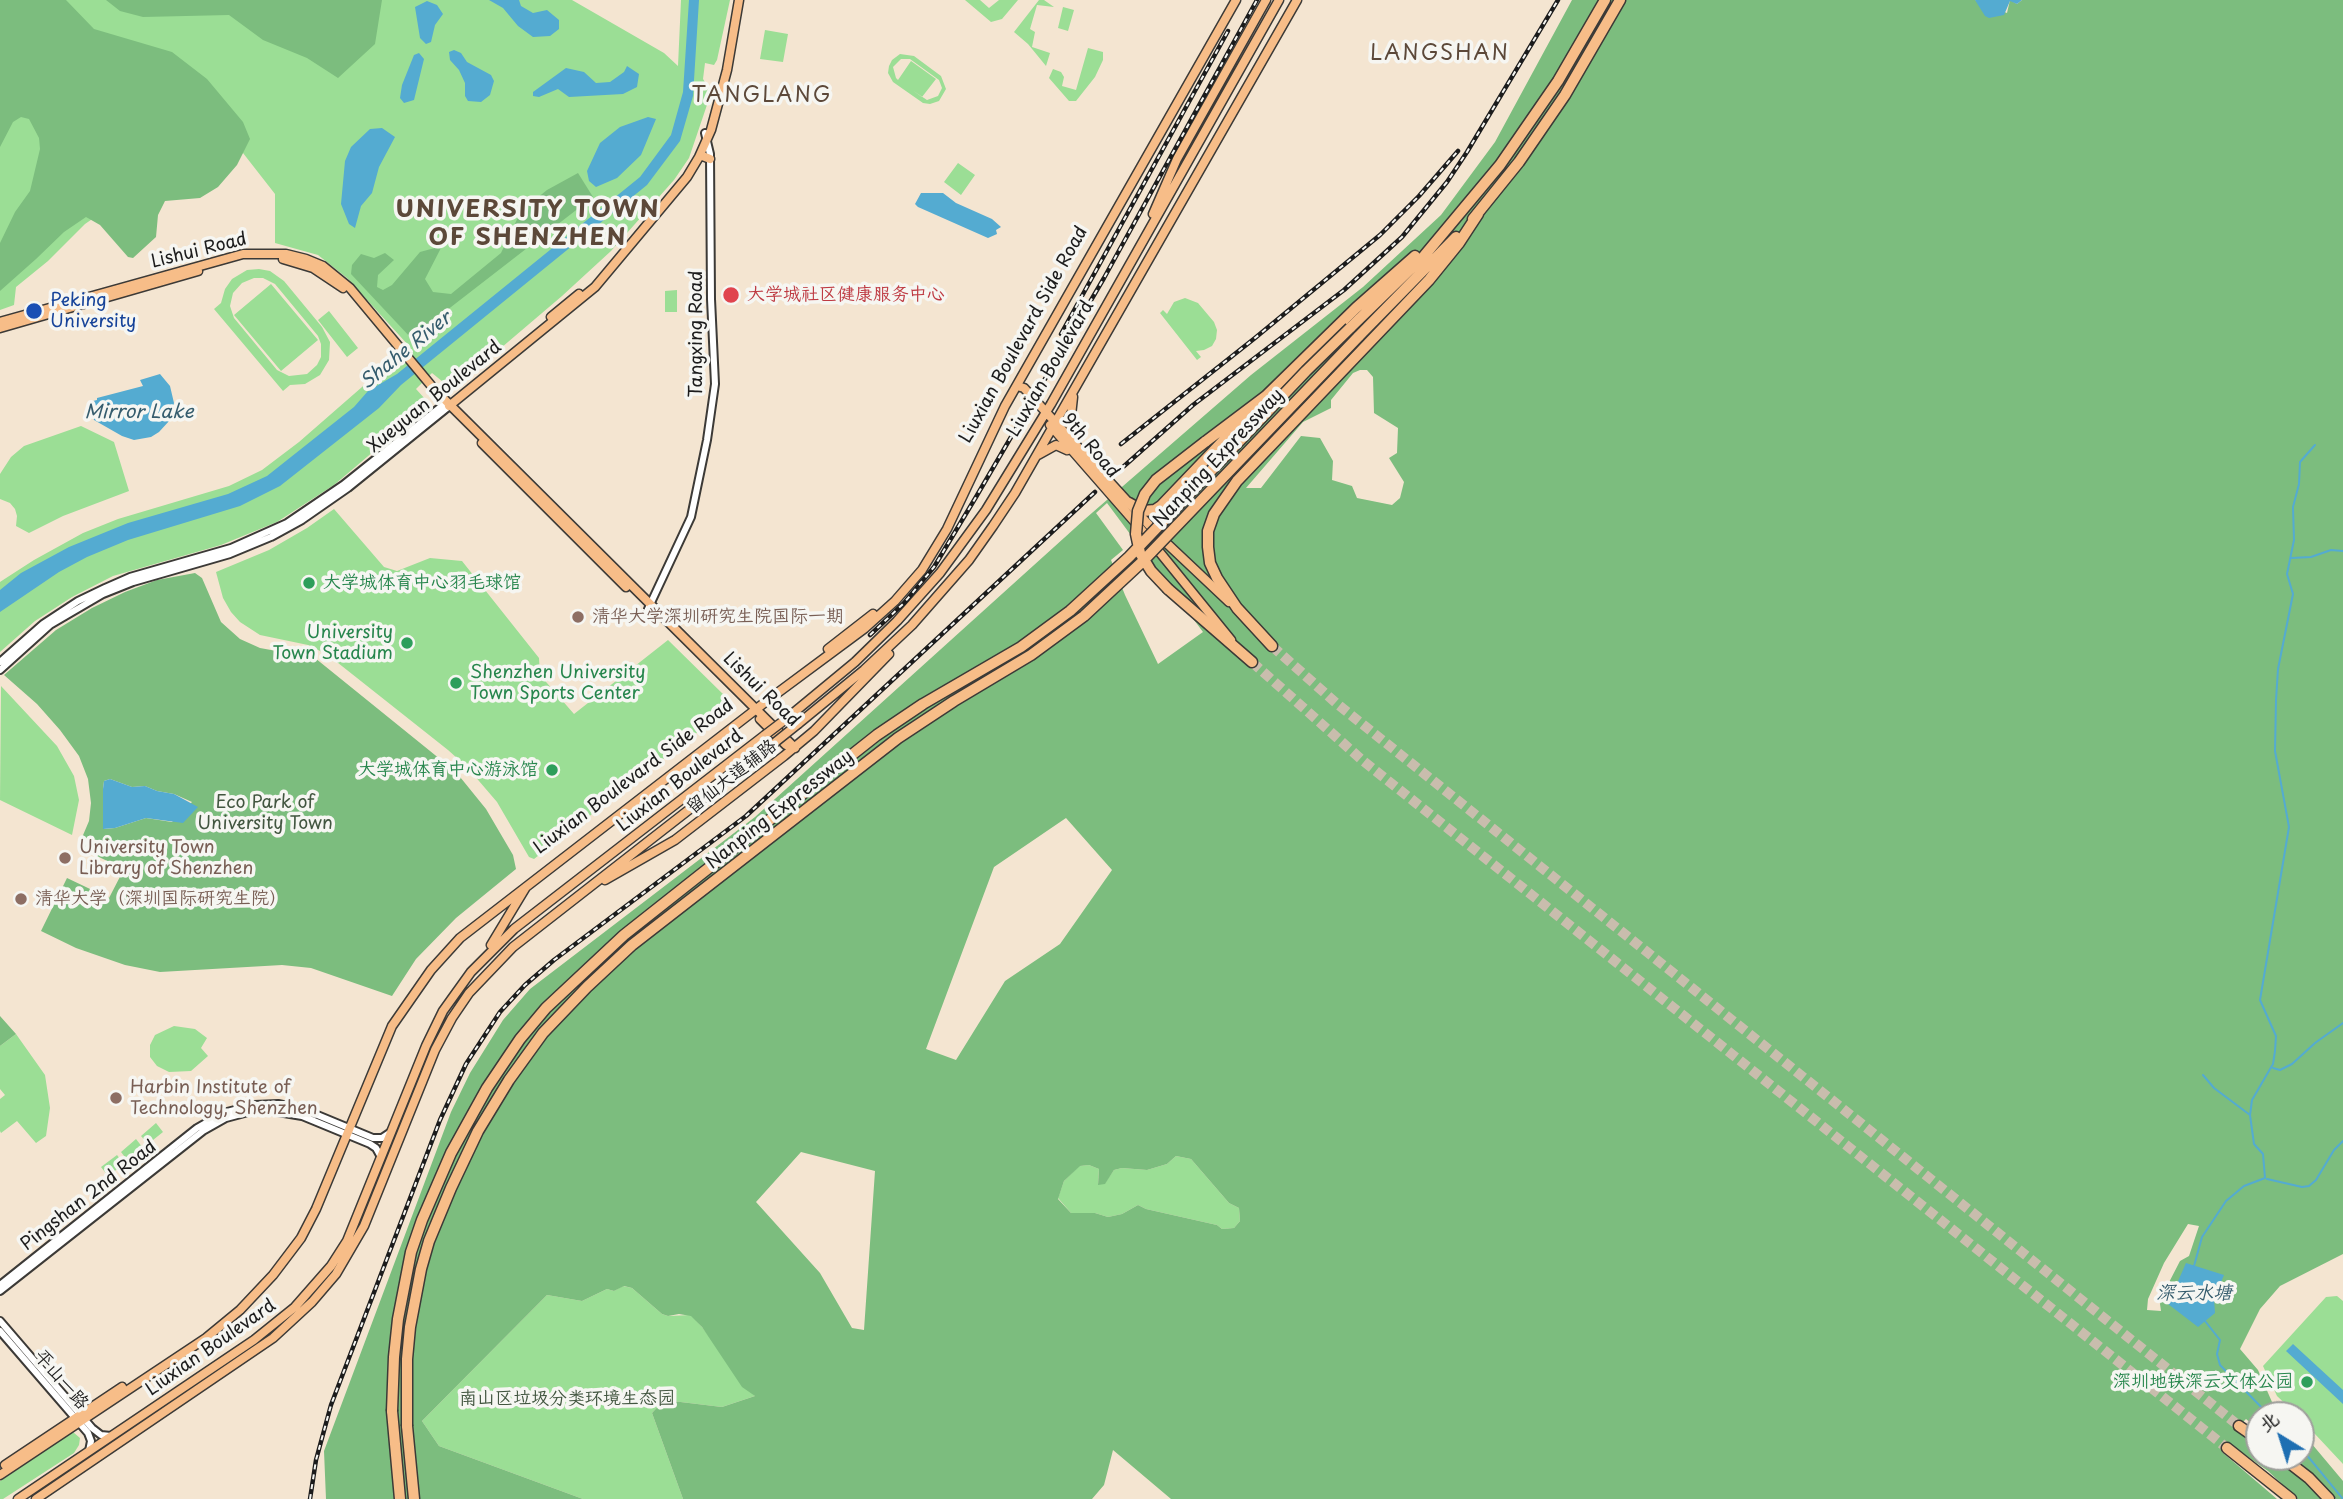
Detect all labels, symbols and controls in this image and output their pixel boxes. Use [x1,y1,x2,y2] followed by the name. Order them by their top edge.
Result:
[1372,41,1508,67] district label: LANGSHAN
[693,83,831,109] district label: TANGLANG
[397,196,659,252] district label: UNIVERSITY TOWN OF SHENZHEN
[955,223,1093,447] street label: Liuxian Boulevard Side Road
[149,229,249,273] street label: Lishui Road
[686,271,708,397] street label: Tangxing Road
[747,284,945,306] place label: 大学城社区健康服务中心
[721,285,741,305] marker: 大学城社区健康服务中心
[50,290,136,332] place label: Peking University
[1003,297,1099,441] street label: Liuxian Boulevard
[24,301,44,321] marker: Peking University
[356,307,456,395] water label: Shahe River
[364,337,506,457] street label: Xueyuan Boulevard
[1150,385,1288,531] street label: Nanping Expressway
[84,402,194,424] water label: Mirror Lake
[1057,409,1123,483] street label: 9th Road
[323,572,521,594] place label: 大学城体育中心羽毛球馆
[301,575,317,591] marker: 大学城体育中心羽毛球馆
[592,606,844,628] place label: 清华大学深圳研究生院国际一期
[570,609,586,625] marker: 清华大学深圳研究生院国际一期
[272,622,393,664] place label: University Town Stadium
[399,635,415,651] marker: University Town Stadium
[718,648,804,732] street label: Lishui Road
[470,662,646,704] place label: Shenzhen University Town Sports Center
[448,675,464,691] marker: Shenzhen University Town Sports Center
[530,695,738,859] street label: Liuxian Boulevard Side Road
[613,725,747,837] street label: Liuxian Boulevard
[683,735,781,819] street label: 留仙大道辅路
[702,746,858,874] street label: Nanping Expressway
[358,759,538,781] place label: 大学城体育中心游泳馆
[544,762,560,778] marker: 大学城体育中心游泳馆
[197,792,333,834] park label: Eco Park of University Town
[79,837,253,880] place label: University Town Library of Shenzhen
[57,850,73,866] marker: University Town Library of Shenzhen
[35,888,287,910] place label: 清华大学（深圳国际研究生院）
[13,891,29,907] marker: 清华大学（深圳国际研究生院）
[130,1077,318,1120] place label: Harbin Institute of Technology, Shenzhen
[108,1090,124,1106] marker: Harbin Institute of Technology, Shenzhen
[17,1136,161,1256] street label: Pingshan 2nd Road
[2156,1283,2232,1305] water label: 深云水塘
[142,1295,280,1401] street label: Liuxian Boulevard
[29,1346,93,1414] street label: 平山一路
[2113,1371,2293,1393] place label: 深圳地铁深云文体公园
[2299,1374,2315,1390] marker: 深圳地铁深云文体公园
[459,1388,675,1410] park label: 南山区垃圾分类环境生态园
[2245,1401,2315,1471] north arrow
[2252,1404,2284,1438] text: 北

